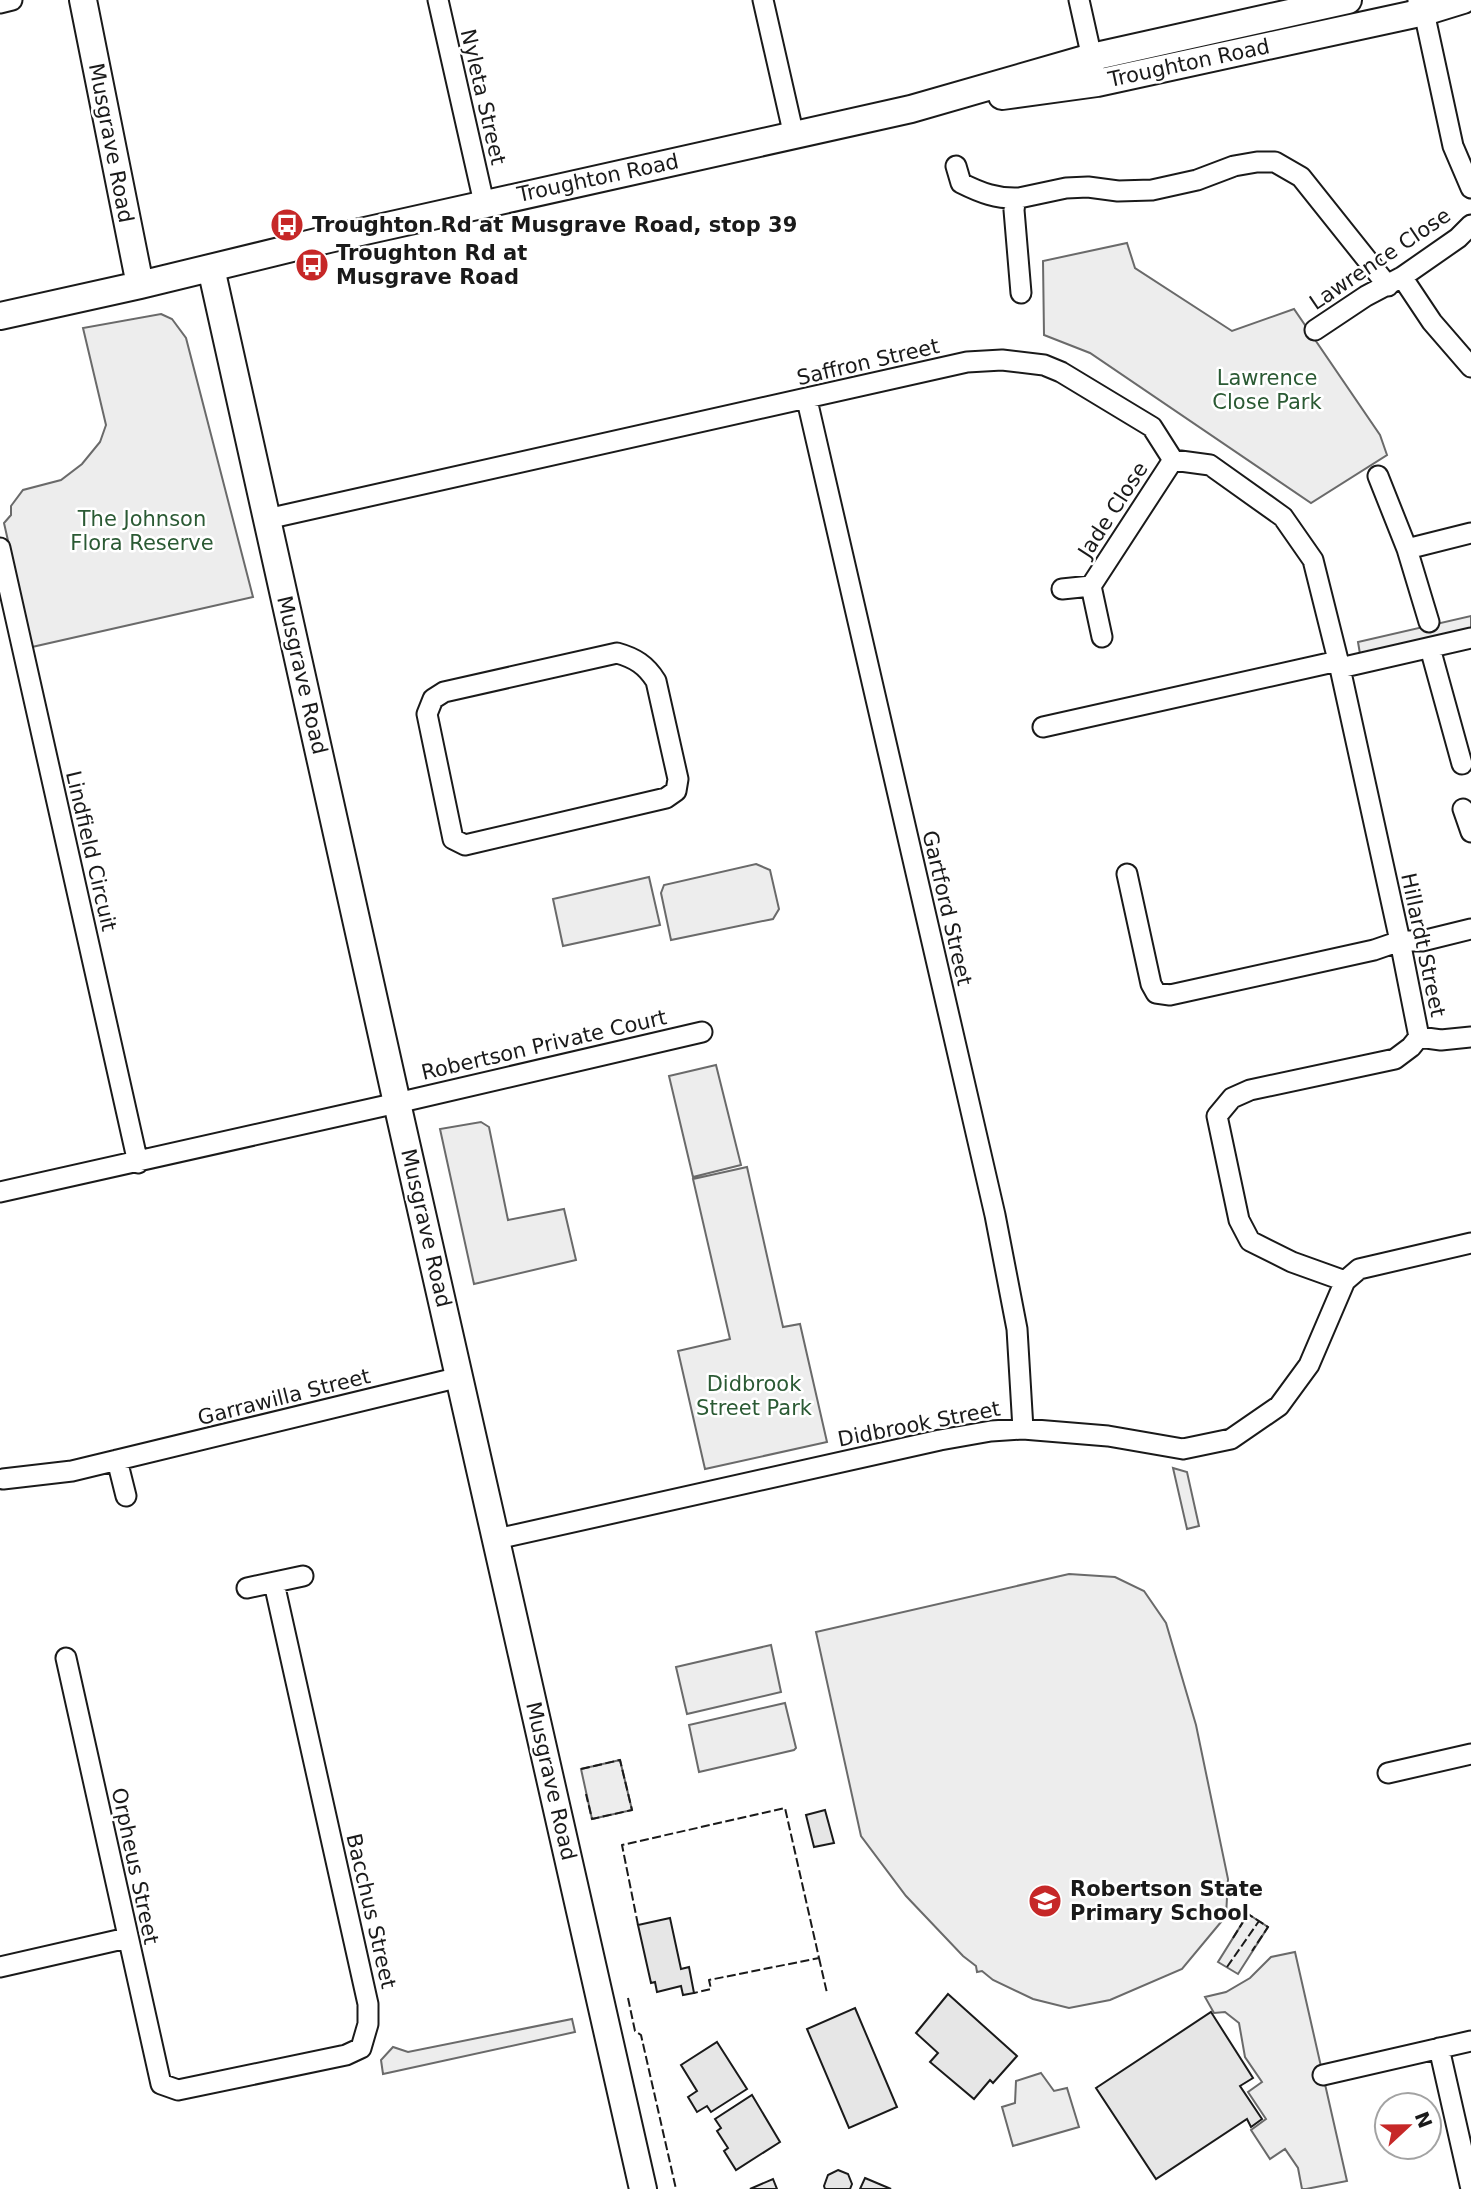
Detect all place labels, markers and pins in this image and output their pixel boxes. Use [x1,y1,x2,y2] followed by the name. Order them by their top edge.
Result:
[268,206,306,244] bus stop icon: Troughton Rd at Musgrave Road, stop 39
[312,213,797,237] place label: Troughton Rd at Musgrave Road, stop 39
[336,241,527,289] place label: Troughton Rd at Musgrave Road
[293,246,331,284] bus stop icon: Troughton Rd at Musgrave Road
[1070,1877,1263,1925] place label: Robertson State Primary School
[1026,1882,1064,1920] school or university icon: Robertson State Primary School

